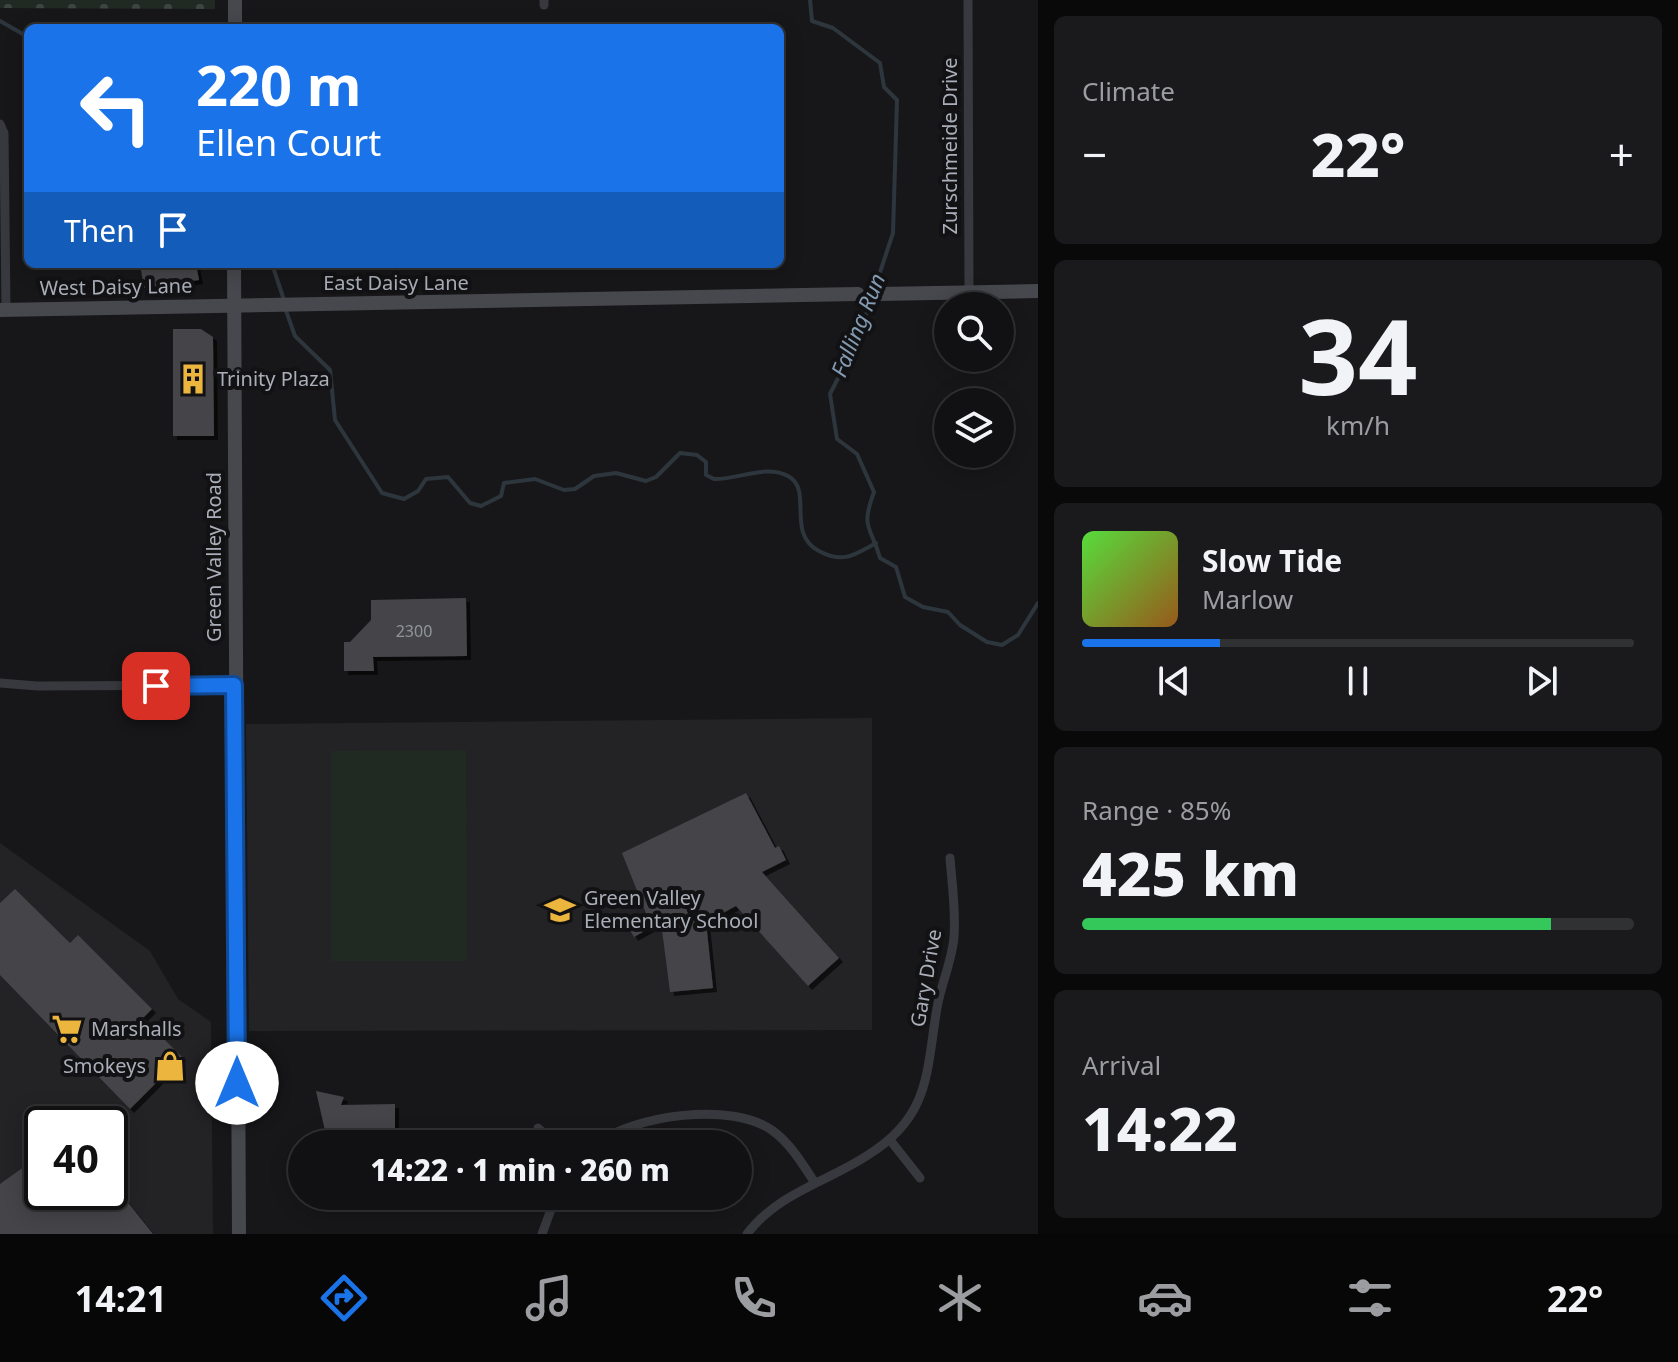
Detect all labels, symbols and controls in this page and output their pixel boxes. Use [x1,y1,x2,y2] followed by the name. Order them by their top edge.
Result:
[196,46,361,122] text: 220 m
[64,56,168,160] icon: left
[936,58,963,234] street label: Zurschmeide Drive
[1082,73,1175,109] text: Climate
[1311,113,1405,195] text: 22°
[196,118,381,167] text: Ellen Court
[1082,124,1107,184] text: −
[1609,124,1634,184] text: +
[151,208,195,252] icon: arrive
[64,210,135,251] text: Then
[823,268,891,381] water label: Falling Run
[323,269,469,296] street label: East Daisy Lane
[39,272,193,301] street label: West Daisy Lane
[1299,284,1417,425] text: 34
[934,292,1014,468] map controls
[934,292,1014,372] button: search
[176,362,210,396] building icon: Trinity Plaza
[217,365,330,392] place label: Trinity Plaza
[934,388,1014,468] button: layers
[1326,407,1390,443] text: km/h
[200,472,227,642] street label: Green Valley Road
[1202,540,1342,581] text: Slow Tide
[1202,581,1293,617] text: Marlow
[396,620,432,642] house number: 2300
[122,652,190,720] pin
[1152,659,1196,703] icon: previous
[1336,659,1380,703] icon: pause
[1520,659,1564,703] icon: next
[134,664,178,708] icon: arrive
[1082,792,1231,828] text: Range · 85%
[1082,832,1299,914] text: 425 km
[584,884,758,934] place label: Green Valley Elementary School
[543,893,577,927] school or university icon: Green Valley Elementary School
[904,927,947,1029] street label: Gary Drive
[50,1012,84,1046] supermarket icon: Marshalls
[91,1015,182,1042] place label: Marshalls
[195,1041,279,1125] position arrow
[1082,1047,1161,1083] text: Arrival
[153,1049,187,1083] shop icon: Smokeys
[63,1052,146,1079] place label: Smokeys
[1082,1087,1238,1169] text: 14:22
[24,1106,128,1210] speed limit sign: 40
[370,1149,670,1190] text: 14:22 · 1 min · 260 m
[316,1270,372,1326] icon: directions
[521,1270,577,1326] icon: music
[726,1270,782,1326] icon: phone
[932,1270,988,1326] icon: climate
[1137,1270,1193,1326] icon: car
[1342,1270,1398,1326] icon: filters
[75,1274,167,1323] text: 14:21
[1547,1274,1603,1323] text: 22°

